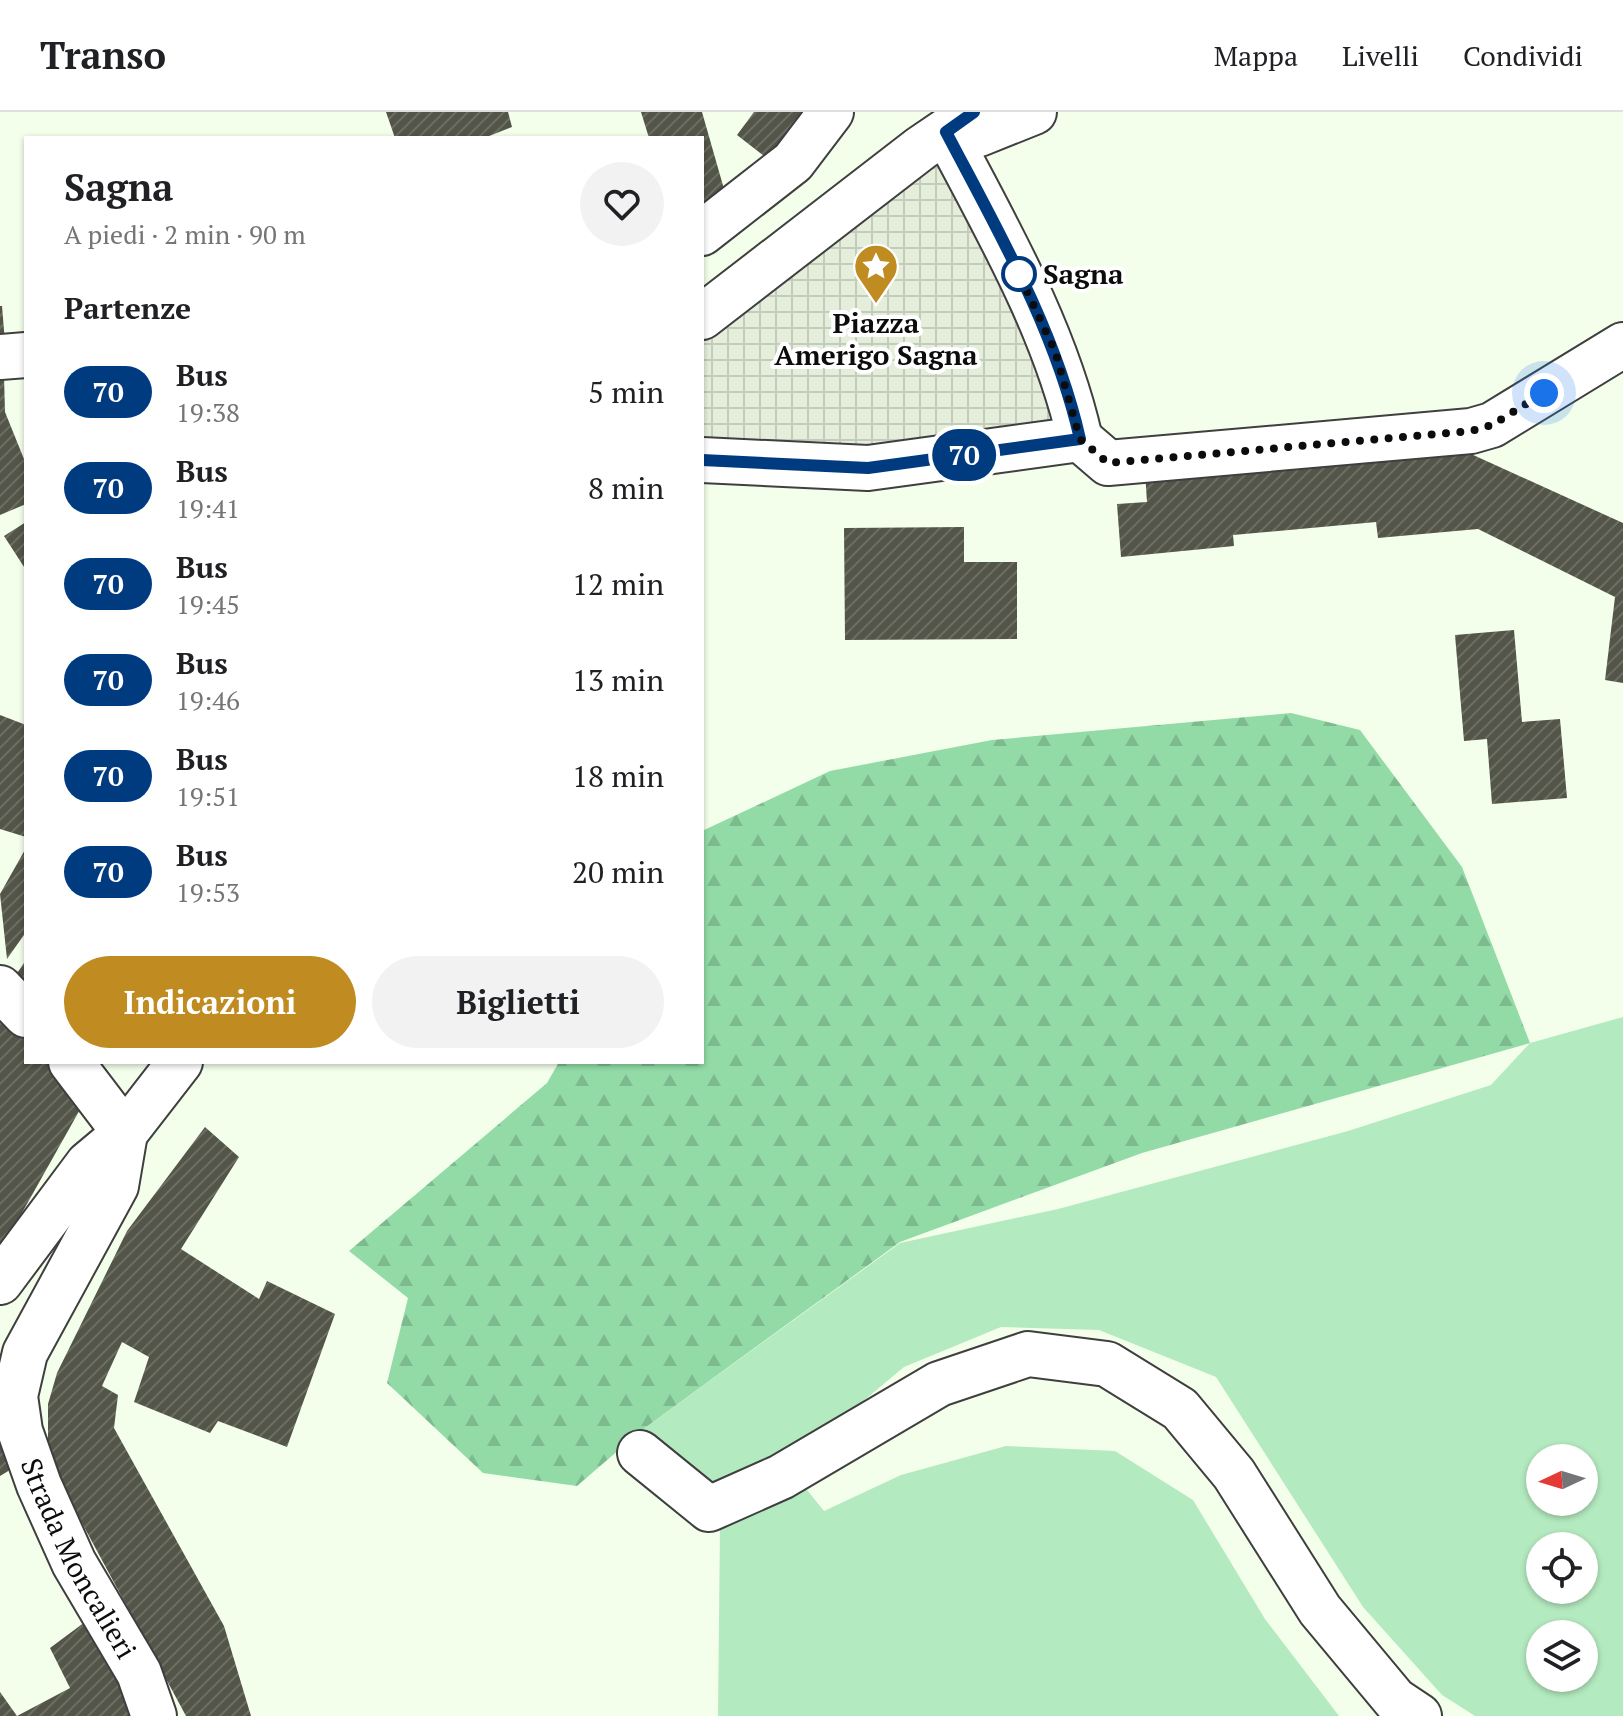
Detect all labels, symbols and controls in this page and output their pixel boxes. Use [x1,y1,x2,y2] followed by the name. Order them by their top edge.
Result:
[40,30,166,80] text: Transo
[1214,37,1298,74] text: Mappa
[1342,37,1419,74] text: Livelli
[1463,37,1583,74] text: Condividi
[64,162,173,212] text: Sagna
[580,162,664,246] button: heart
[64,217,306,251] text: A piedi · 2 min · 90 m
[852,242,900,305] place icon: Piazza Amerigo Sagna
[1043,255,1124,292] place label: Sagna
[1002,257,1036,291] marker: Sagna
[64,288,191,328] text: Partenze
[774,304,978,373] place label: Piazza Amerigo Sagna
[176,355,228,395] text: Bus
[588,372,664,412] text: 5 min
[92,373,124,410] text: 70
[1524,373,1564,413] your location
[176,395,240,429] text: 19:38
[928,429,1000,481] line badge: 70
[948,436,980,473] text: 70
[176,451,228,491] text: Bus
[588,468,664,508] text: 8 min
[92,469,124,506] text: 70
[176,491,240,525] text: 19:41
[176,547,228,587] text: Bus
[572,564,664,604] text: 12 min
[92,565,124,602] text: 70
[176,587,240,621] text: 19:45
[176,643,228,683] text: Bus
[572,660,664,700] text: 13 min
[92,661,124,698] text: 70
[176,683,240,717] text: 19:46
[176,739,228,779] text: Bus
[572,756,664,796] text: 18 min
[92,757,124,794] text: 70
[176,779,240,813] text: 19:51
[176,835,228,875] text: Bus
[572,852,664,892] text: 20 min
[92,853,124,890] text: 70
[176,875,240,909] text: 19:53
[64,956,356,1048] button: Indicazioni
[372,956,664,1048] button: Biglietti
[1526,1444,1598,1516] north arrow
[1526,1444,1598,1692] map controls
[13,1453,145,1665] street label: Strada Moncalieri
[1526,1532,1598,1604] button: locate
[1526,1620,1598,1692] button: layers

